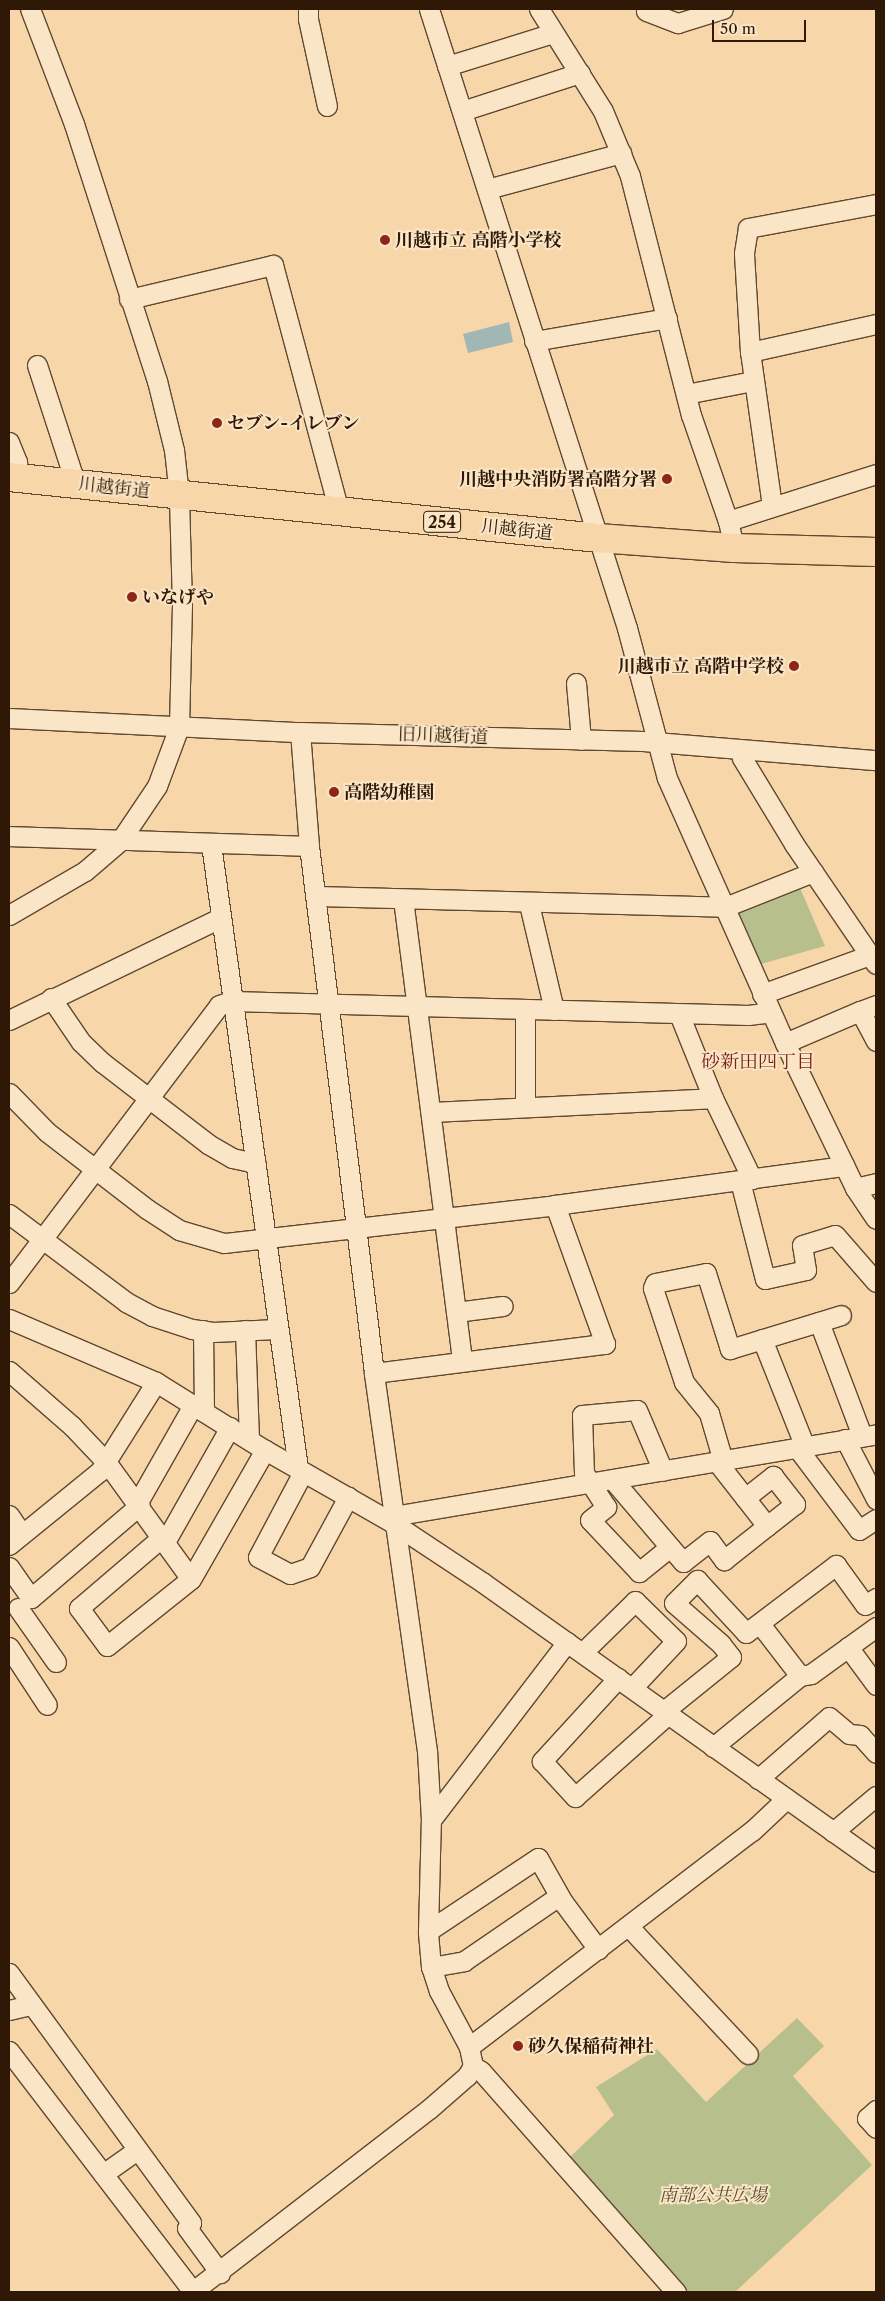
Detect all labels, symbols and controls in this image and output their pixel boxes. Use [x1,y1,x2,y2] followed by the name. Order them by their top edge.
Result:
[715,10,809,42] scale bar
[720,19,756,38] text: 50 m
[395,229,562,251] place label: 川越市立 高階小学校
[379,234,391,246] marker: 川越市立 高階小学校
[227,412,361,434] place label: セブン-イレブン
[211,417,223,429] marker: セブン-イレブン
[459,468,657,490] place label: 川越中央消防署高階分署
[77,473,151,503] street label: 川越街道
[661,473,673,485] marker: 川越中央消防署高階分署
[422,508,462,536] road number: 254
[480,515,554,545] street label: 川越街道
[142,586,214,608] place label: いなげや
[126,591,138,603] marker: いなげや
[617,655,784,677] place label: 川越市立 高階中学校
[788,660,800,672] marker: 川越市立 高階中学校
[398,724,488,748] street label: 旧川越街道
[344,781,434,803] place label: 高階幼稚園
[328,786,340,798] marker: 高階幼稚園
[701,1051,815,1073] district label: 砂新田四丁目
[528,2035,654,2057] place label: 砂久保稲荷神社
[512,2040,524,2052] marker: 砂久保稲荷神社
[659,2184,767,2206] park label: 南部公共広場

